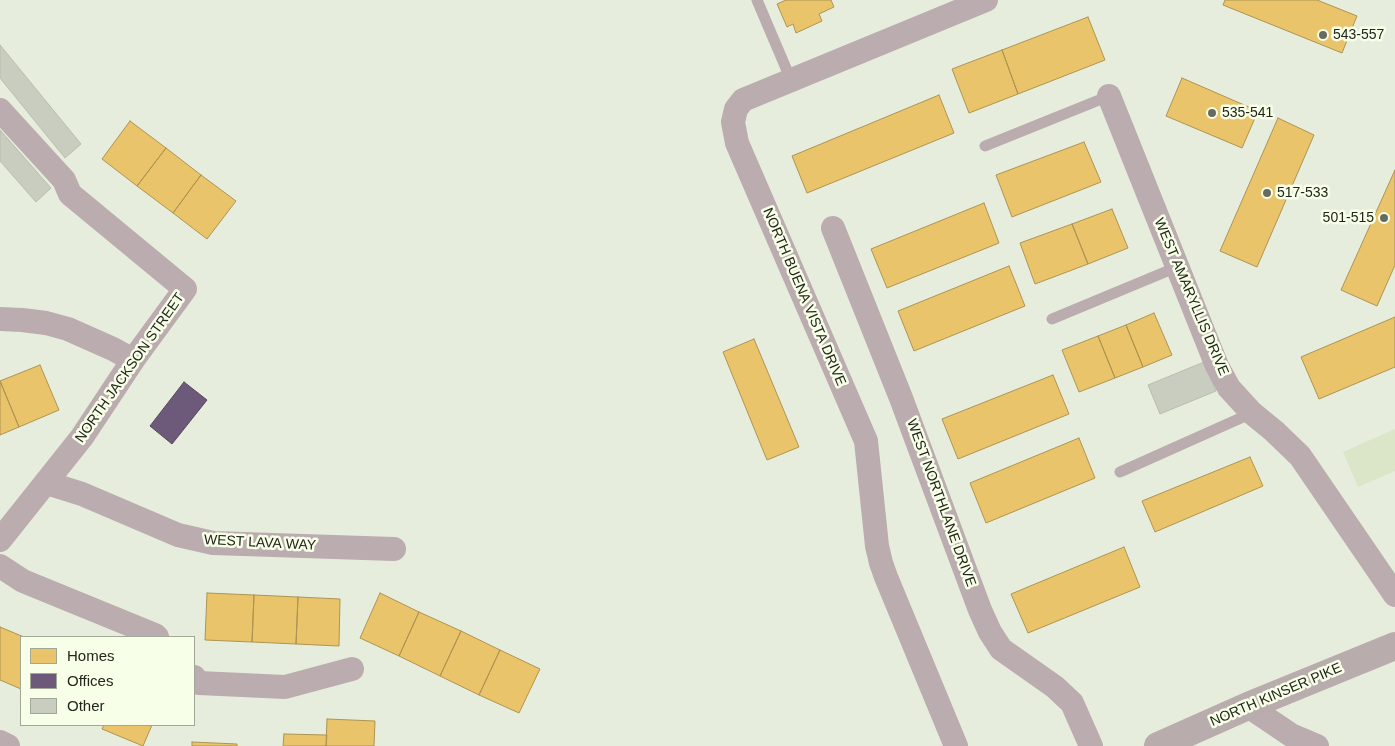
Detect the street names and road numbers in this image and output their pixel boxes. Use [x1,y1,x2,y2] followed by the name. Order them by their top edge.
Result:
[759,206,849,388] street label: NORTH BUENA VISTA DRIVE
[1150,216,1232,378] street label: WEST AMARYLLIS DRIVE
[72,290,188,446] street label: NORTH JACKSON STREET
[903,417,979,589] street label: WEST NORTHLANE DRIVE
[204,532,316,554] street label: WEST LAVA WAY
[1208,660,1344,730] street label: NORTH KINSER PIKE

